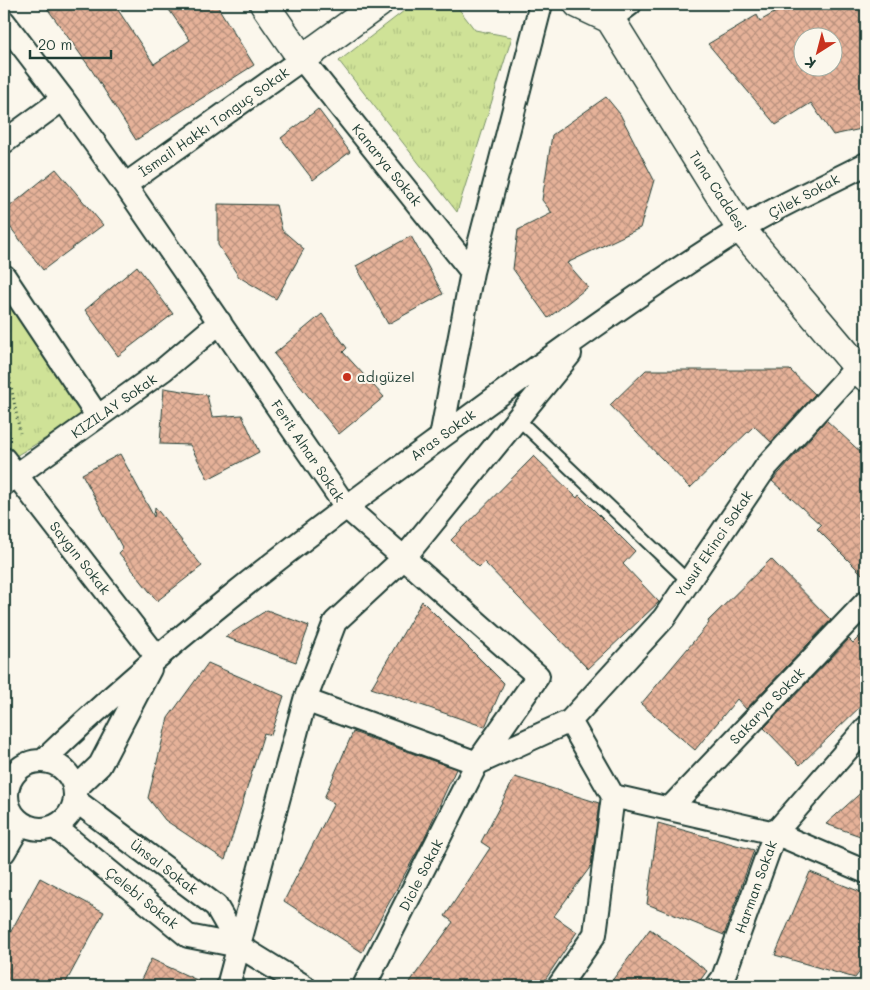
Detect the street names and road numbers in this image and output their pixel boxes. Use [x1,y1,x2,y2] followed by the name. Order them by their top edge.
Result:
[135,62,293,181] street label: İsmail Hakkı Tonguç Sokak
[348,119,427,210] street label: Kanarya Sokak
[685,147,752,235] street label: Tuna Caddesi
[765,169,843,222] street label: Çilek Sokak
[67,369,160,442] street label: KIZILAY Sokak
[267,396,350,506] street label: Ferit Alnar Sokak
[406,404,479,465] street label: Aras Sokak
[671,486,757,601] street label: Yusuf Ekinci Sokak
[46,517,115,598] street label: Saygın Sokak
[725,663,808,748] street label: Sakarya Sokak
[126,835,202,898] street label: Ünsal Sokak
[394,835,447,914] street label: Dicle Sokak
[730,838,781,936] street label: Harman Sokak
[102,862,183,933] street label: Çelebi Sokak

